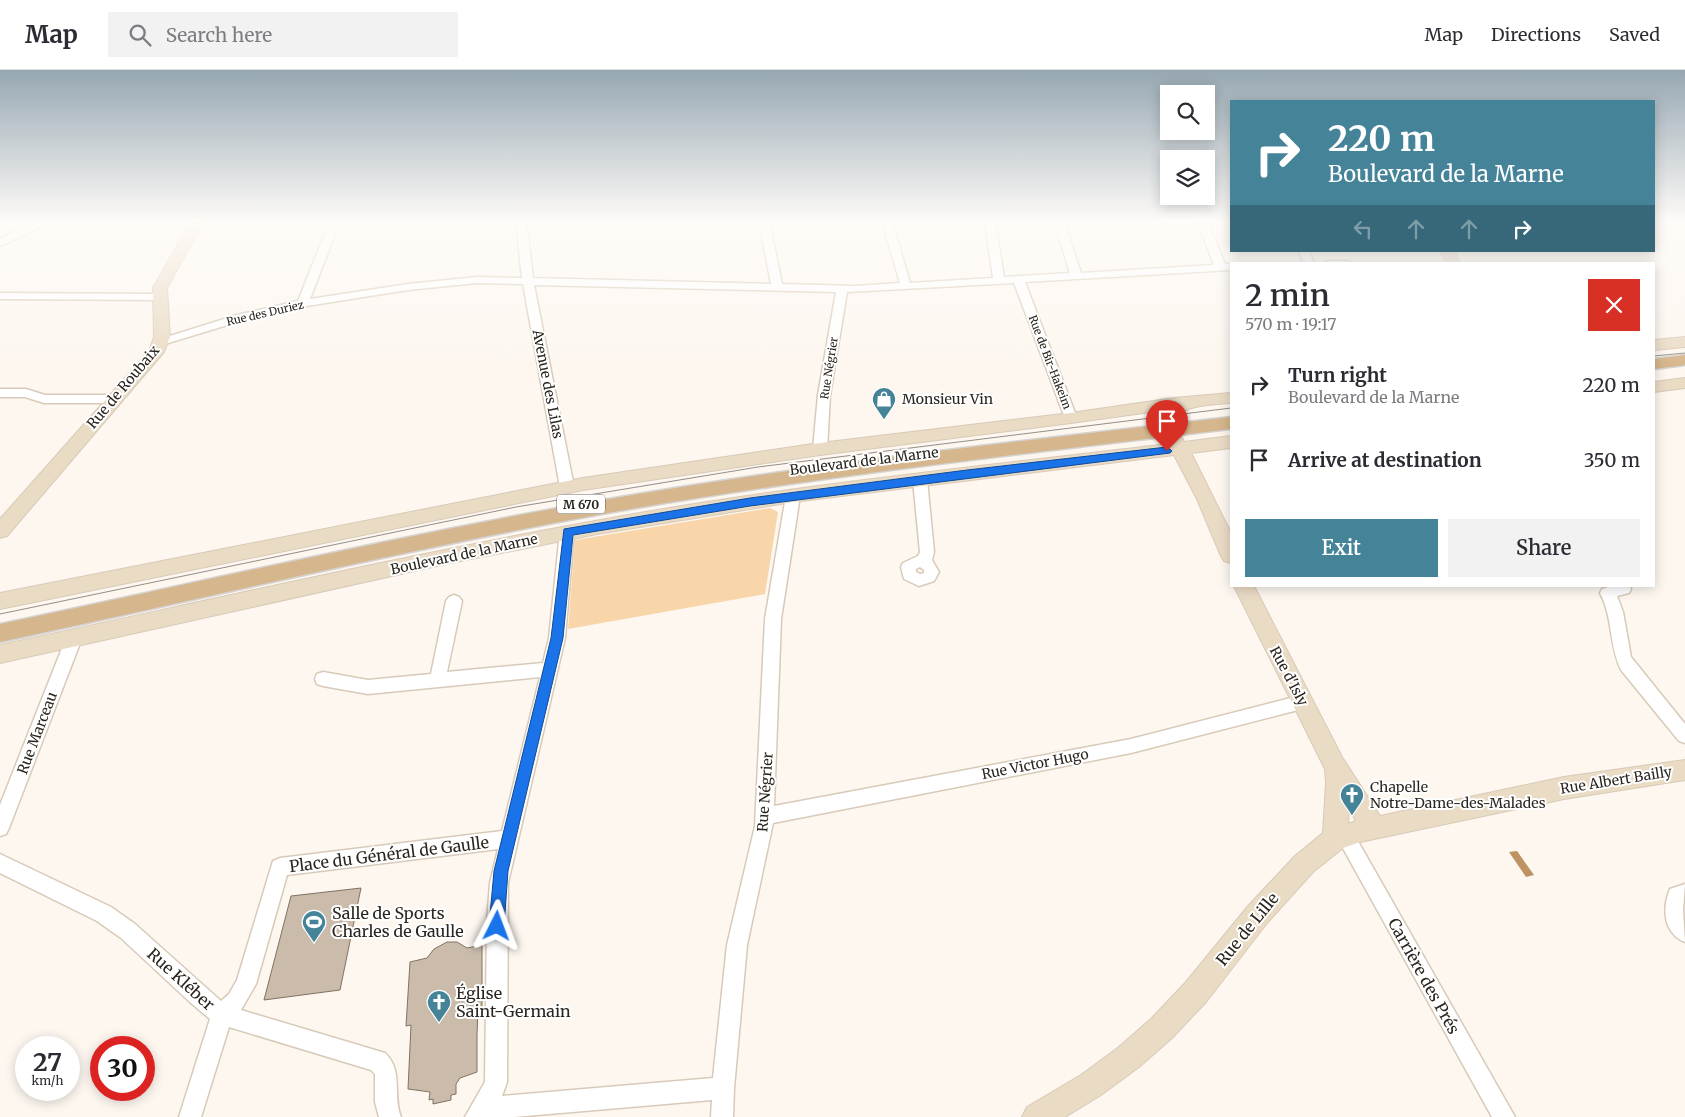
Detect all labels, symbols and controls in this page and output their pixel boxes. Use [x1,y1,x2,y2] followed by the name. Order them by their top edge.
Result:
[108,12,458,57] search box
[25,19,78,50] text: Map
[126,21,154,49] icon: search
[166,23,272,47] text: Search here
[1425,23,1463,46] text: Map
[1491,23,1581,46] text: Directions
[1609,23,1660,46] text: Saved
[1160,85,1215,205] map controls
[1160,85,1215,140] button: search
[1328,117,1435,161] text: 220 m
[1245,120,1310,185] icon: right
[1160,150,1215,205] button: layers
[1328,160,1564,188] text: Boulevard de la Marne
[1349,215,1377,243] icon: left
[1402,215,1430,243] icon: ahead
[1455,215,1483,243] icon: ahead
[1508,215,1536,243] icon: right
[1245,276,1330,314] text: 2 min
[1588,279,1640,331] button: close
[225,297,305,329] street label: Rue des Duriez
[1026,313,1074,411] street label: Rue de Bir-Hakeim
[1245,314,1336,334] text: 570 m · 19:17
[528,327,567,440] street label: Avenue des Lilas
[817,336,841,400] street label: Rue Négrier
[83,341,164,432] street label: Rue de Roubaix
[1288,363,1387,387] text: Turn right
[1245,371,1273,399] icon: right
[1583,373,1640,397] text: 220 m
[871,386,897,420] shop icon: Monsieur Vin
[1288,387,1459,407] text: Boulevard de la Marne
[902,390,993,408] place label: Monsieur Vin
[1146,400,1188,451] pin
[1153,407,1181,435] icon: arrive
[788,443,940,479] street label: Boulevard de la Marne
[1245,446,1273,474] icon: arrive
[1288,448,1482,472] text: Arrive at destination
[1584,448,1640,472] text: 350 m
[557,494,605,514] road number: M 670
[1245,519,1438,577] button: Exit
[1448,519,1640,577] button: Share
[389,530,539,578] street label: Boulevard de la Marne
[1266,643,1313,710] street label: Rue d'Isly
[13,689,61,777] street label: Rue Marceau
[980,745,1090,783] street label: Rue Victor Hugo
[753,751,777,833] street label: Rue Négrier
[1559,762,1674,798] street label: Rue Albert Bailly
[1370,778,1546,812] place label: Chapelle Notre-Dame-des-Malades
[1339,782,1365,816] church icon: Chapelle Notre-Dame-des-Malades
[288,832,490,876] street label: Place du Général de Gaulle
[1211,888,1283,970] street label: Rue de Lille
[470,899,522,951] position arrow
[332,903,464,941] place label: Salle de Sports Charles de Gaulle
[301,909,327,943] sports icon: Salle de Sports Charles de Gaulle
[1384,915,1464,1038] street label: Carrière des Prés
[143,944,219,1014] street label: Rue Kléber
[456,983,571,1021] place label: Église Saint-Germain
[426,989,452,1023] church icon: Église Saint-Germain
[90,1036,155,1101] speed limit sign: 30
[33,1046,62,1078] text: 27
[32,1073,63,1088] text: km/h

